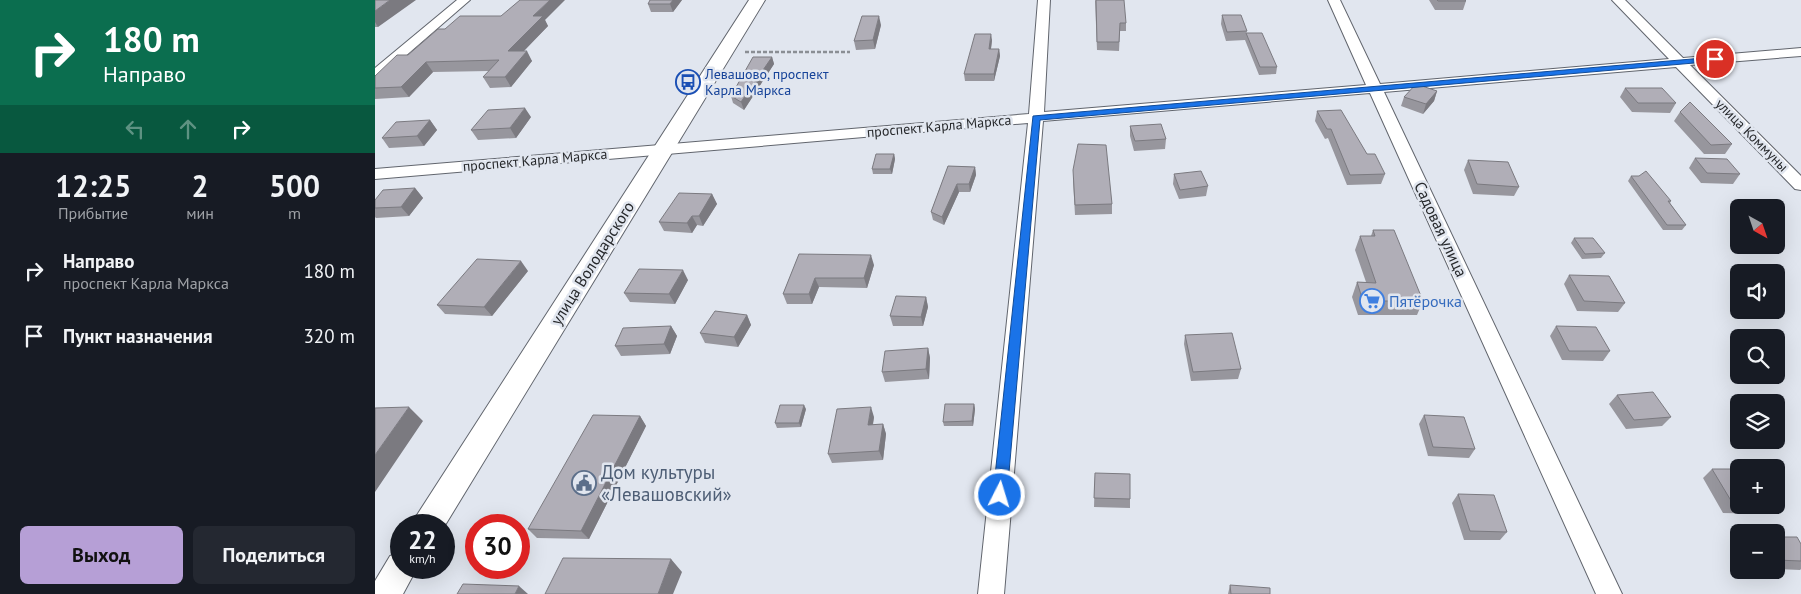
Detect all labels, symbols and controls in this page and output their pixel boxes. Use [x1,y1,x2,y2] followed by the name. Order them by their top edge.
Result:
[103,16,200,62] text: 180 m
[20,20,85,85] icon: right
[1694,38,1736,80] pin
[1701,45,1729,73] icon: arrive
[103,60,186,88] text: Направо
[704,65,829,99] place label: Левашово, проспект Карла Маркса
[675,69,701,95] bus stop icon: Левашово, проспект Карла Маркса
[1712,95,1792,175] street label: улица Коммуны
[866,111,1012,141] street label: проспект Карла Маркса
[121,115,149,143] icon: left
[174,115,202,143] icon: ahead
[227,115,255,143] icon: right
[462,145,608,175] street label: проспект Карла Маркса
[55,166,131,205] text: 12:25
[192,166,209,205] text: 2
[269,166,320,205] text: 500
[1410,178,1472,280] street label: Садовая улица
[546,197,638,329] street label: улица Володарского
[1730,199,1785,254] north arrow
[1730,199,1785,579] map controls
[58,203,128,223] text: Прибытие
[186,203,214,223] text: мин
[288,203,301,223] text: m
[63,249,134,273] text: Направо
[20,257,48,285] icon: right
[303,259,355,283] text: 180 m
[1730,264,1785,319] button: sound
[63,273,229,293] text: проспект Карла Маркса
[1359,288,1385,314] supermarket icon: Пятёрочка
[1389,291,1462,311] place label: Пятёрочка
[20,322,48,350] icon: arrive
[63,324,213,348] text: Пункт назначения
[303,324,355,348] text: 320 m
[1730,329,1785,384] button: search
[1730,394,1785,449] button: layers
[1730,459,1785,514] button: +
[601,460,732,506] place label: Дом культуры «Левашовский»
[973,468,1025,520] position arrow
[571,470,597,496] public building icon: Дом культуры «Левашовский»
[465,514,530,579] speed limit sign: 30
[408,524,437,556] text: 22
[1730,524,1785,579] button: −
[20,526,183,584] button: Выход
[193,526,355,584] button: Поделиться
[409,551,436,566] text: km/h

